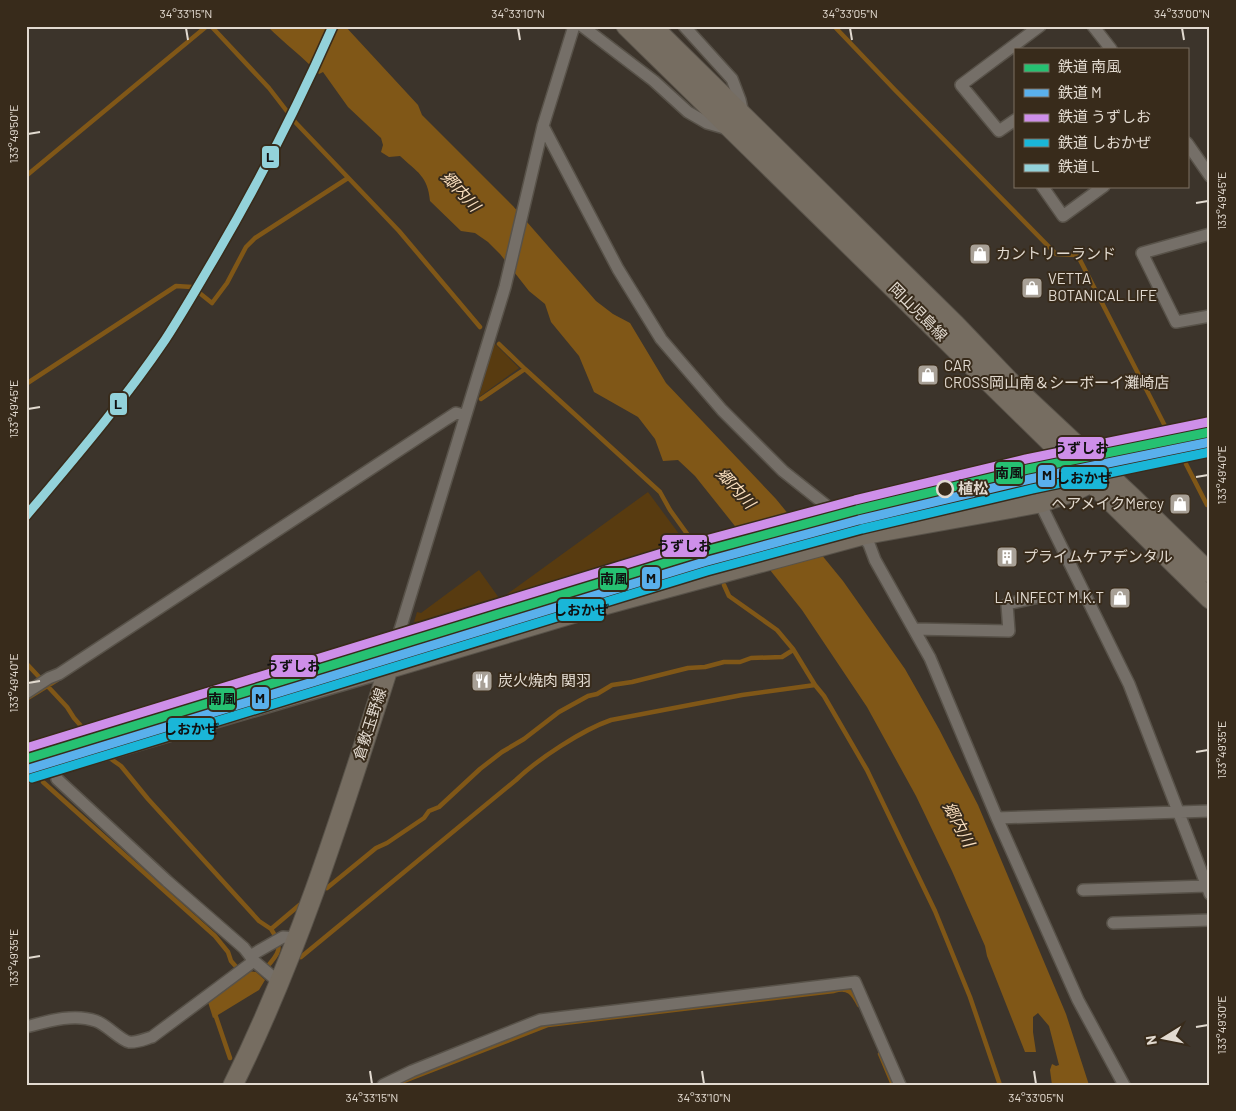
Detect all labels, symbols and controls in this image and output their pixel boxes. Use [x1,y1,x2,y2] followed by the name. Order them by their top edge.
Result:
[160,6,212,20] text: 34°33'15"N
[491,6,545,20] text: 34°33'10"N
[822,6,878,20] text: 34°33'05"N
[1154,6,1210,20] text: 34°33'00"N
[1014,48,1188,188] legend
[1058,57,1121,75] text: 鉄道 南風
[1058,83,1102,101] text: 鉄道 M
[6,105,20,163] text: 133°49'50"E
[1058,107,1151,125] text: 鉄道 うずしお
[1058,133,1151,151] text: 鉄道 しおかぜ
[261,145,280,169] line badge: L
[266,148,274,165] text: L
[1058,157,1100,175] text: 鉄道 L
[438,167,486,216] water label: 郷内川
[1214,172,1228,230] text: 133°49'45"E
[968,242,992,266] shop icon: カントリーランド
[996,244,1116,262] place label: カントリーランド
[1048,269,1157,304] place label: VETTA BOTANICAL LIFE
[1020,276,1044,300] shop icon: VETTA BOTANICAL LIFE
[886,278,952,344] street label: 岡山児島線
[944,356,1169,391] place label: CAR CROSS岡山南＆シーボーイ灘崎店
[916,363,940,387] shop icon: CAR CROSS岡山南＆シーボーイ灘崎店
[6,380,20,438] text: 133°49'45"E
[109,392,128,416] line badge: L
[114,395,122,412] text: L
[1057,436,1105,460] line badge: うずしお
[1053,439,1109,456] text: うずしお
[1214,445,1228,505] text: 133°49'40"E
[995,461,1024,485] line badge: 南風
[713,464,761,513] water label: 郷内川
[995,464,1023,481] text: 南風
[1037,464,1056,488] line badge: M
[1042,466,1052,483] text: M
[1060,466,1108,490] line badge: しおかぜ
[1056,469,1112,486] text: しおかぜ
[958,479,988,497] place label: 植松
[936,480,954,498] marker: 植松
[1168,492,1192,516] shop icon: ヘアメイクMercy
[1051,494,1164,512] place label: ヘアメイクMercy
[661,534,708,558] line badge: うずしお
[656,537,712,554] text: うずしお
[995,545,1019,569] building icon: プライムケアデンタル
[1023,547,1173,565] place label: プライムケアデンタル
[641,566,661,590] line badge: M
[599,567,628,591] line badge: 南風
[646,569,656,586] text: M
[600,570,628,587] text: 南風
[1108,586,1132,610] shop icon: LA INFECT M.K.T
[995,588,1104,606] place label: LA INFECT M.K.T
[557,598,605,622] line badge: しおかぜ
[553,601,609,618] text: しおかぜ
[6,653,20,713] text: 133°49'40"E
[270,654,317,678] line badge: うずしお
[265,657,321,674] text: うずしお
[470,669,494,693] restaurant icon: 炭火焼肉 関羽
[498,671,591,689] place label: 炭火焼肉 関羽
[349,685,389,762] street label: 倉敷玉野線
[251,686,270,710] line badge: M
[208,687,236,711] line badge: 南風
[255,689,265,706] text: M
[208,690,236,707] text: 南風
[167,717,215,741] line badge: しおかぜ
[163,720,219,737] text: しおかぜ
[1214,721,1228,779] text: 133°49'35"E
[940,798,980,851] water label: 郷内川
[6,929,20,987] text: 133°49'35"E
[1214,996,1228,1054] text: 133°49'30"E
[1138,1014,1188,1064] north arrow
[1142,1034,1160,1046] text: N
[346,1090,398,1104] text: 34°33'15"N
[677,1090,731,1104] text: 34°33'10"N
[1008,1090,1064,1104] text: 34°33'05"N

